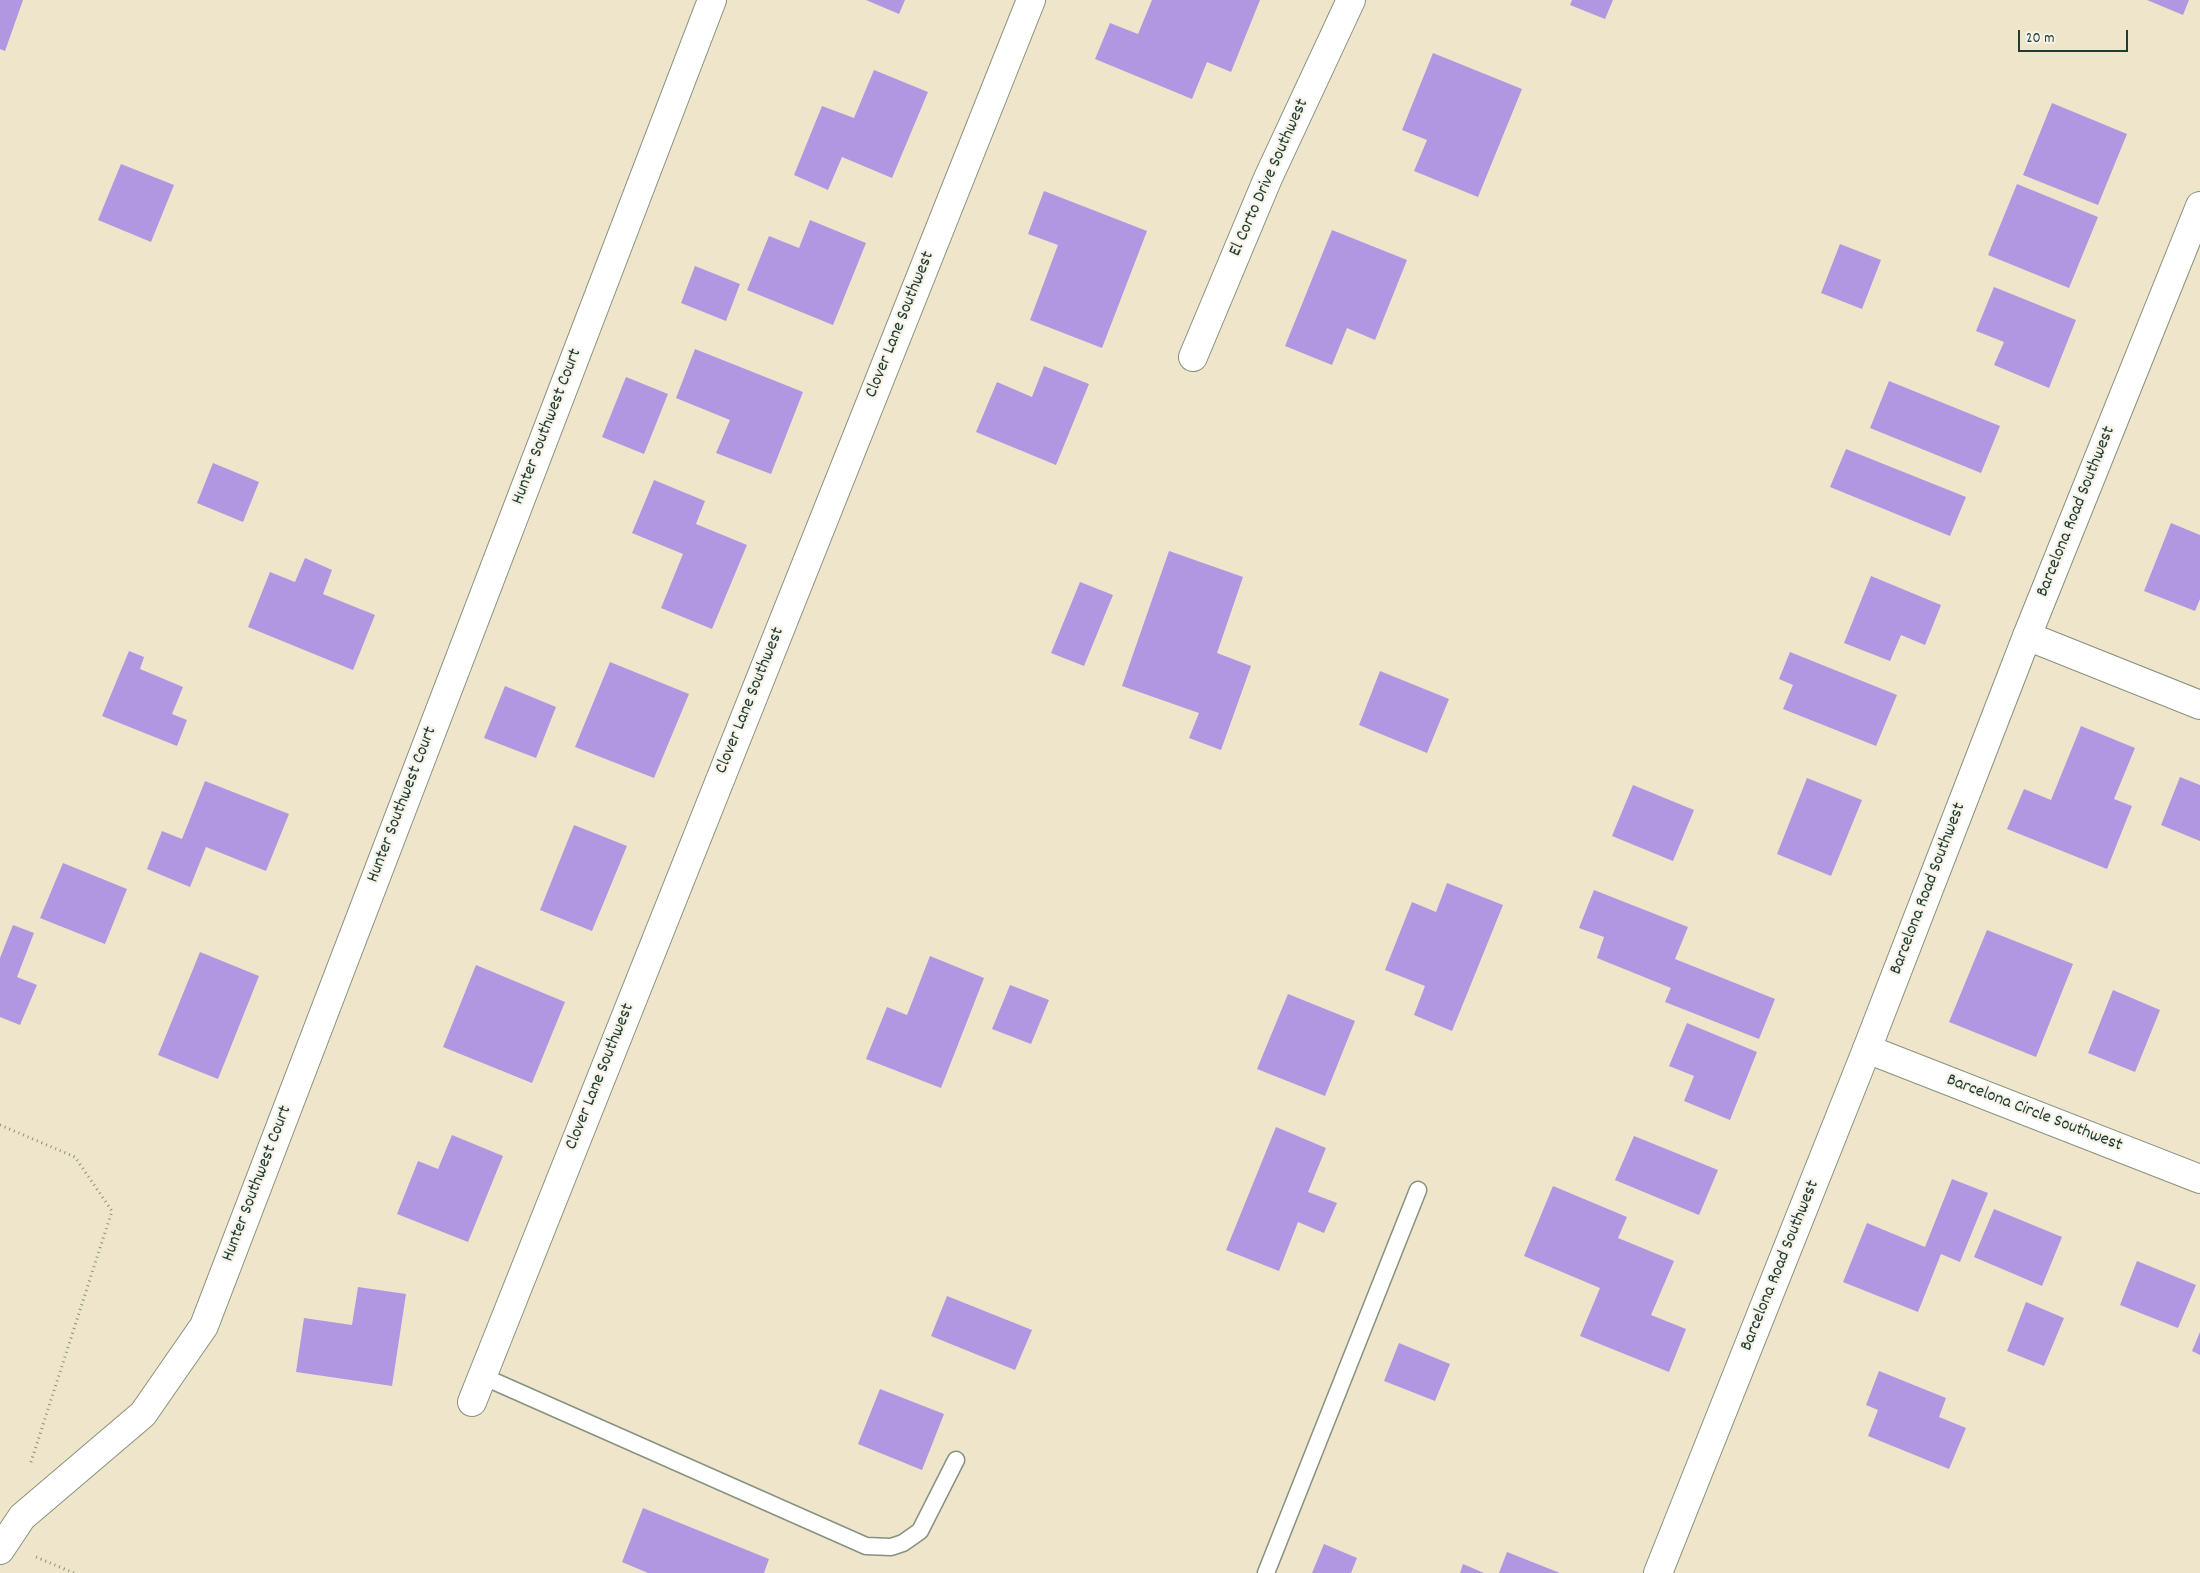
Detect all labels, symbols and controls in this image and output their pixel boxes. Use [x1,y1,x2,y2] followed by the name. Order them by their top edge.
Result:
[2020,20,2130,52] scale bar
[2026,28,2054,50] text: 20 m
[1226,96,1314,260] street label: El Corto Drive Southwest
[862,249,940,401] street label: Clover Lane Southwest
[508,346,588,508] street label: Hunter Southwest Court
[2033,424,2121,600] street label: Barcelona Road Southwest
[712,625,790,777] street label: Clover Lane Southwest
[363,724,443,886] street label: Hunter Southwest Court
[1886,800,1972,978] street label: Barcelona Road Southwest
[562,1001,640,1153] street label: Clover Lane Southwest
[1943,1070,2125,1158] street label: Barcelona Circle Southwest
[218,1103,298,1265] street label: Hunter Southwest Court
[1737,1178,1825,1354] street label: Barcelona Road Southwest

